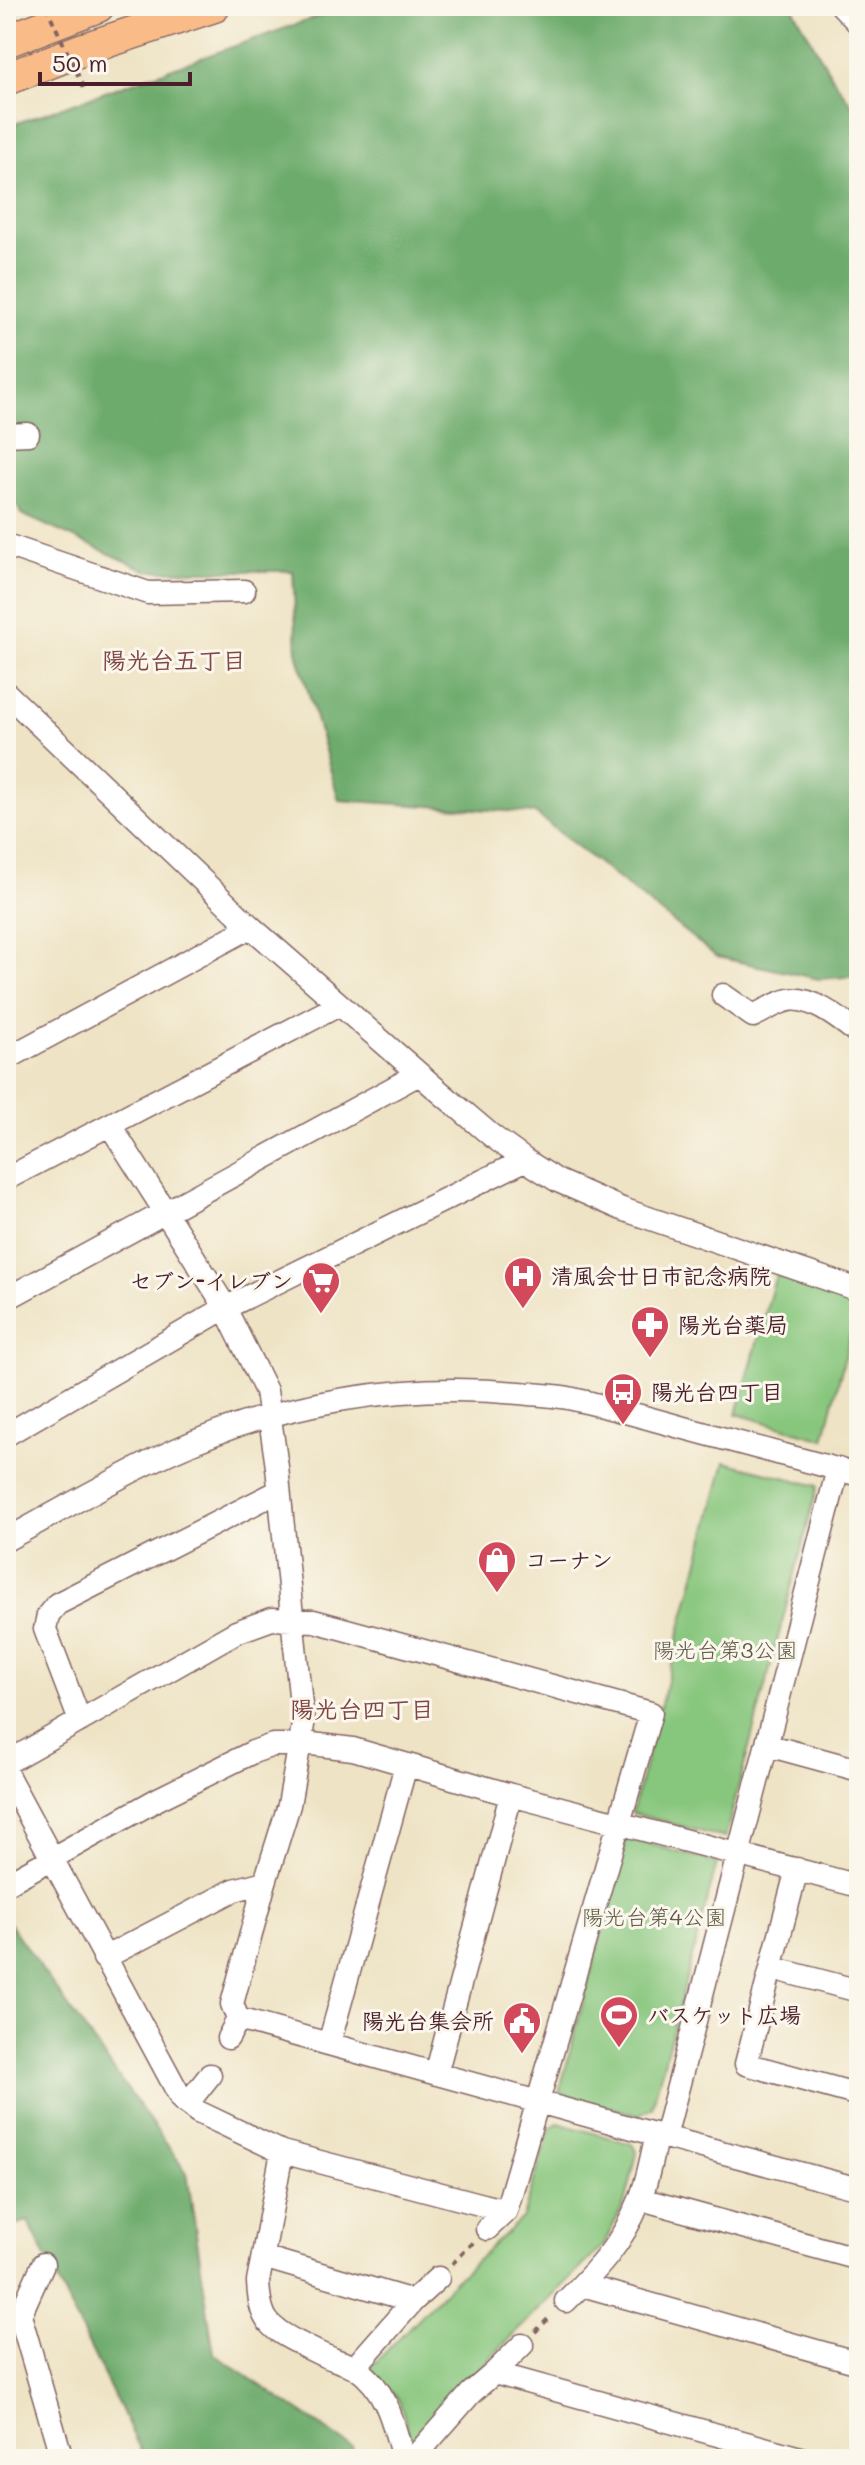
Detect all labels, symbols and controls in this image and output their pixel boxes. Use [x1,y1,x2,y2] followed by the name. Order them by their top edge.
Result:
[40,36,190,86] scale bar
[52,47,108,78] text: 50 m
[102,644,246,675] district label: 陽光台五丁目
[502,1255,544,1310] hospital icon: 清風会廿日市記念病院
[300,1260,342,1315] supermarket icon: セブン-イレブン
[551,1261,771,1290] place label: 清風会廿日市記念病院
[130,1266,293,1295] place label: セブン-イレブン
[629,1304,671,1359] pharmacy icon: 陽光台薬局
[678,1310,788,1339] place label: 陽光台薬局
[602,1371,644,1426] bus stop icon: 陽光台四丁目
[651,1377,783,1406] place label: 陽光台四丁目
[476,1539,518,1594] shop icon: コーナン
[525,1545,613,1574] place label: コーナン
[653,1635,797,1664] park label: 陽光台第3公園
[290,1693,434,1724] district label: 陽光台四丁目
[582,1902,726,1931] park label: 陽光台第4公園
[598,1994,640,2049] sports icon: バスケット広場
[501,2000,543,2055] public building icon: 陽光台集会所
[647,2000,801,2029] place label: バスケット広場
[362,2006,494,2035] place label: 陽光台集会所

